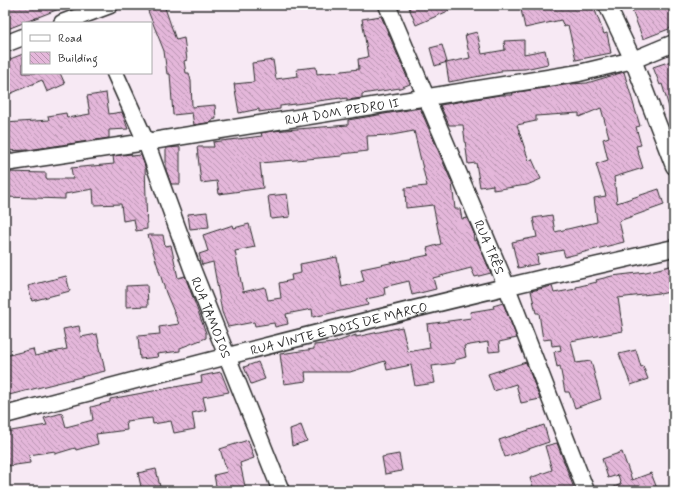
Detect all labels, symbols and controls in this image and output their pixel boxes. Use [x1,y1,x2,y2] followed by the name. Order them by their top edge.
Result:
[22,22,152,74] legend
[58,31,82,47] text: Road
[58,51,98,68] text: Building
[284,95,401,130] street label: RUA DOM PEDRO II
[469,218,508,277] street label: RUA TRÊS
[186,275,234,361] street label: RUA TAMOIOS
[249,299,430,360] street label: RUA VINTE E DOIS DE MARÇO

